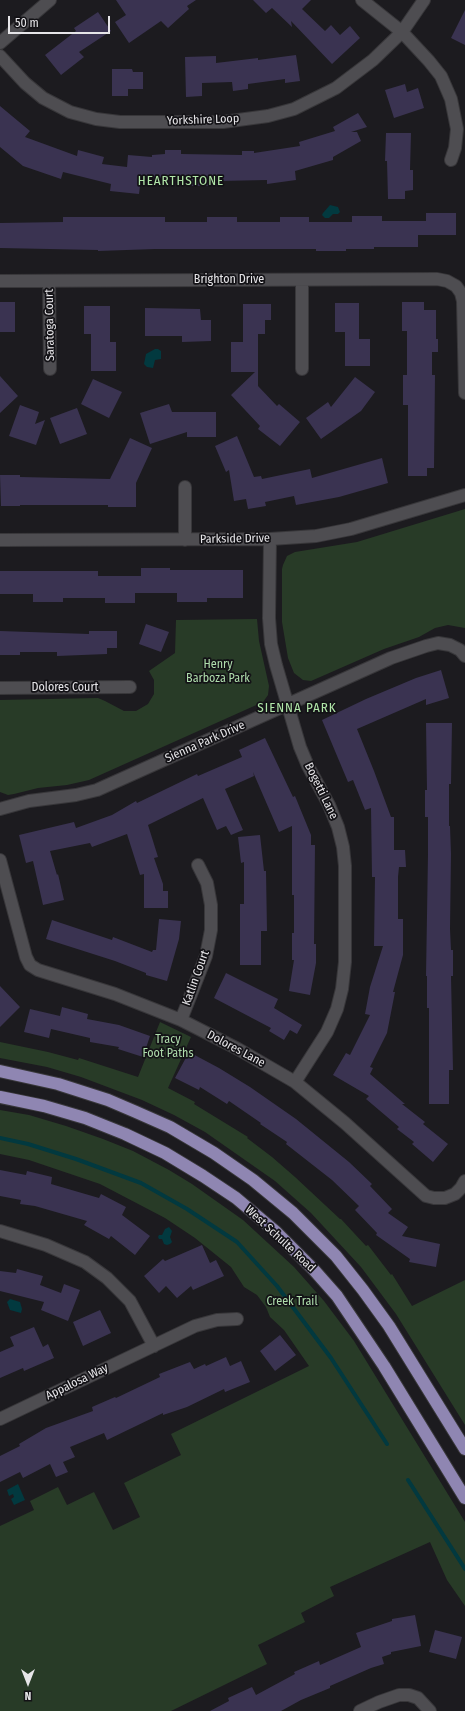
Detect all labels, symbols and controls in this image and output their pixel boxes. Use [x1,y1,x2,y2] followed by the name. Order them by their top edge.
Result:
[10,8,112,34] scale bar
[15,16,39,30] text: 50 m
[167,112,239,128] street label: Yorkshire Loop
[138,173,224,189] district label: HEARTHSTONE
[194,273,264,287] street label: Brighton Drive
[42,289,58,361] street label: Saratoga Court
[200,531,270,547] street label: Parkside Drive
[186,658,250,686] park label: Henry Barboza Park
[32,681,98,695] street label: Dolores Court
[257,700,337,716] district label: SIENNA PARK
[163,718,247,766] street label: Sienna Park Drive
[301,760,341,822] street label: Bogetti Lane
[179,948,213,1008] street label: Katlin Court
[204,1028,268,1070] street label: Dolores Lane
[142,1033,194,1061] park label: Tracy Foot Paths
[242,1203,318,1275] street label: West Schulte Road
[266,1295,318,1309] park label: Creek Trail
[43,1361,111,1403] street label: Appalosa Way
[8,1663,48,1703] north arrow
[25,1689,31,1702] text: N

